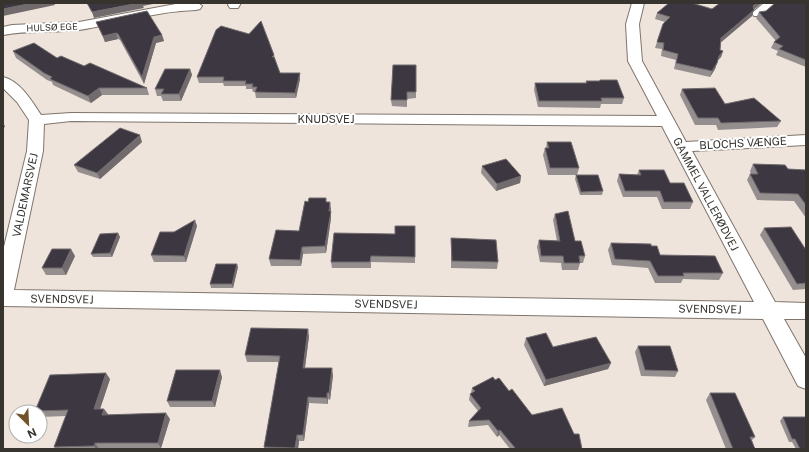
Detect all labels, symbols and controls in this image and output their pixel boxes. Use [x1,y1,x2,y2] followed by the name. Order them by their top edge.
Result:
[26,21,78,33] street label: HULSØ EGE
[298,113,354,125] street label: KNUDSVEJ
[671,135,741,253] street label: GAMMEL VALLERØDVEJ
[699,135,787,151] street label: BLOCHS VÆNGE
[10,152,40,238] street label: VALDEMARSVEJ
[30,292,94,306] street label: SVENDSVEJ
[354,297,418,311] street label: SVENDSVEJ
[678,302,742,316] street label: SVENDSVEJ
[8,404,48,444] north arrow
[26,426,38,440] text: N

